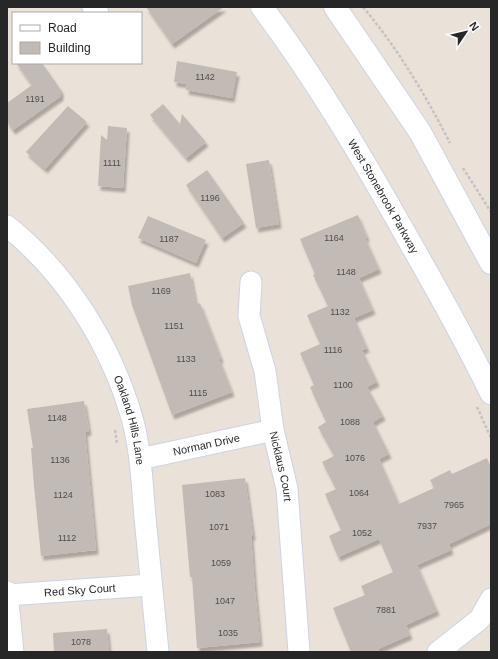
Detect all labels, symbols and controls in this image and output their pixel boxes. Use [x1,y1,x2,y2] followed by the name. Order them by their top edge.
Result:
[12,12,142,64] legend
[446,12,486,52] north arrow
[467,20,481,33] text: N
[48,21,77,35] text: Road
[48,41,91,55] text: Building
[195,72,215,82] house number: 1142
[25,94,45,104] house number: 1191
[346,137,421,256] street label: West Stonebrook Parkway
[103,158,121,168] house number: 1111
[200,193,220,203] house number: 1196
[324,233,344,243] house number: 1164
[159,234,179,244] house number: 1187
[336,267,356,277] house number: 1148
[151,286,171,296] house number: 1169
[330,307,350,317] house number: 1132
[164,321,184,331] house number: 1151
[324,345,342,355] house number: 1116
[176,354,196,364] house number: 1133
[112,374,146,466] street label: Oakland Hills Lane
[333,380,353,390] house number: 1100
[189,388,207,398] house number: 1115
[47,413,67,423] house number: 1148
[340,417,360,427] house number: 1088
[267,430,294,502] street label: Nicklaus Court
[172,431,241,458] street label: Norman Drive
[345,453,365,463] house number: 1076
[50,455,70,465] house number: 1136
[349,488,369,498] house number: 1064
[205,489,225,499] house number: 1083
[53,490,73,500] house number: 1124
[444,500,464,510] house number: 7965
[417,521,437,531] house number: 7937
[209,522,229,532] house number: 1071
[352,528,372,538] house number: 1052
[58,533,76,543] house number: 1112
[211,558,231,568] house number: 1059
[44,581,116,598] street label: Red Sky Court
[215,596,235,606] house number: 1047
[376,605,396,615] house number: 7881
[218,628,238,638] house number: 1035
[71,637,91,647] house number: 1078

